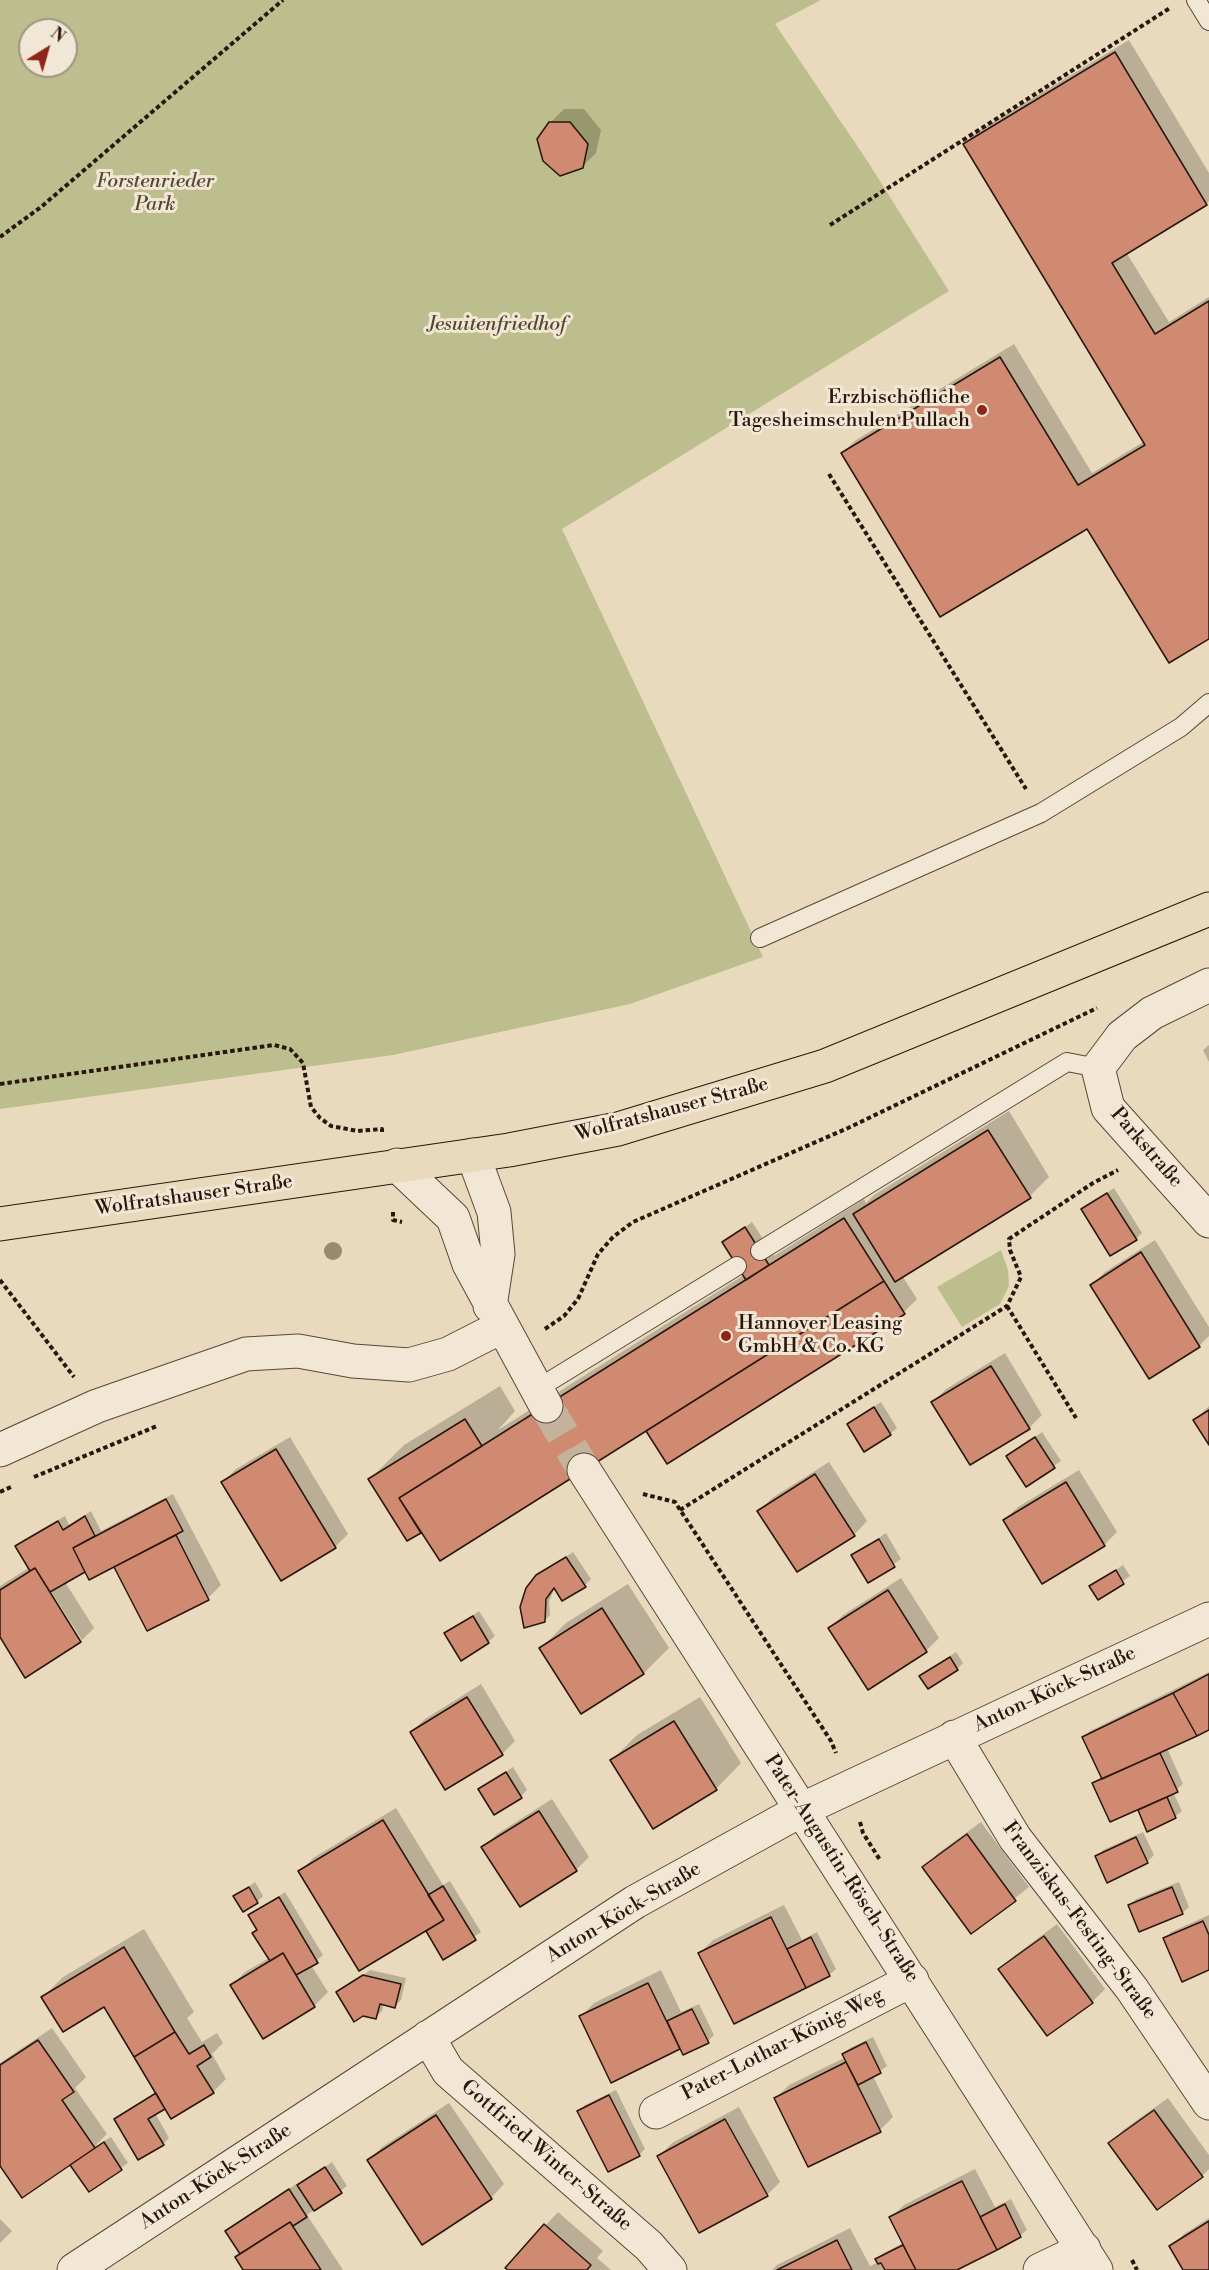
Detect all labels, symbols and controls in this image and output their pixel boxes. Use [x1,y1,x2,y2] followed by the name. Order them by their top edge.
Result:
[18,18,78,78] north arrow
[47,23,69,47] text: N
[96,170,214,217] park label: Forstenrieder Park
[428,313,566,337] park label: Jesuitenfriedhof
[729,386,970,433] place label: Erzbischöfliche Tagesheimschulen Pullach
[975,403,989,417] marker: Erzbischöfliche Tagesheimschulen Pullach
[573,1073,771,1147] street label: Wolfratshauser Straße
[1105,1103,1187,1193] street label: Parkstraße
[94,1170,294,1222] street label: Wolfratshauser Straße
[738,1312,902,1359] place label: Hannover Leasing GmbH & Co. KG
[719,1329,733,1343] marker: Hannover Leasing GmbH & Co. KG
[970,1642,1140,1738] street label: Anton-Köck-Straße
[758,1751,924,1987] street label: Pater-Augustin-Rösch-Straße
[997,1817,1161,2025] street label: Franziskus-Festing-Straße
[542,1857,706,1969] street label: Anton-Köck-Straße
[678,1984,888,2106] street label: Pater-Lothar-König-Weg
[456,2075,636,2237] street label: Gottfried-Winter-Straße
[136,2119,296,2235] street label: Anton-Köck-Straße

